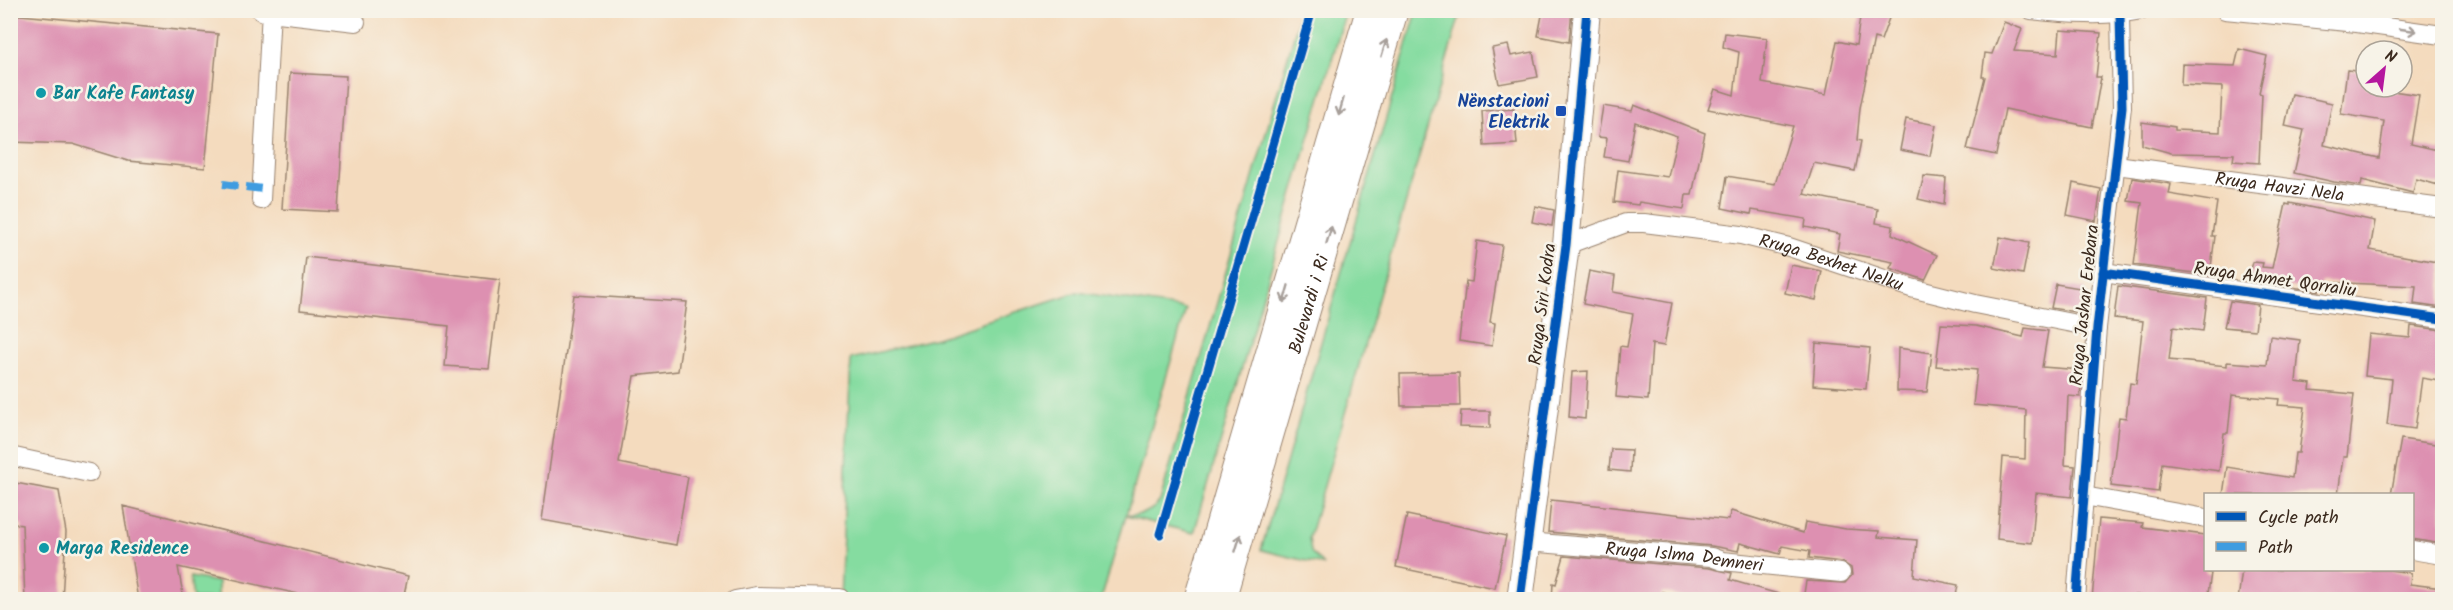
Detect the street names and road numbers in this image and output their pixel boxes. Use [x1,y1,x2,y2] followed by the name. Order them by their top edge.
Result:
[2213,165,2346,211] street label: Rruga Havzi Nela
[2063,223,2108,387] street label: Rruga Jashar Erebara
[1756,227,1907,301] street label: Rruga Bexhet Nelku
[1522,241,1565,367] street label: Rruga Siri Kodra
[1282,251,1338,358] street label: Bulevardi i Ri
[2192,255,2358,306] street label: Rruga Ahmet Qorraliu
[1604,535,1765,581] street label: Rruga Islma Demneri

